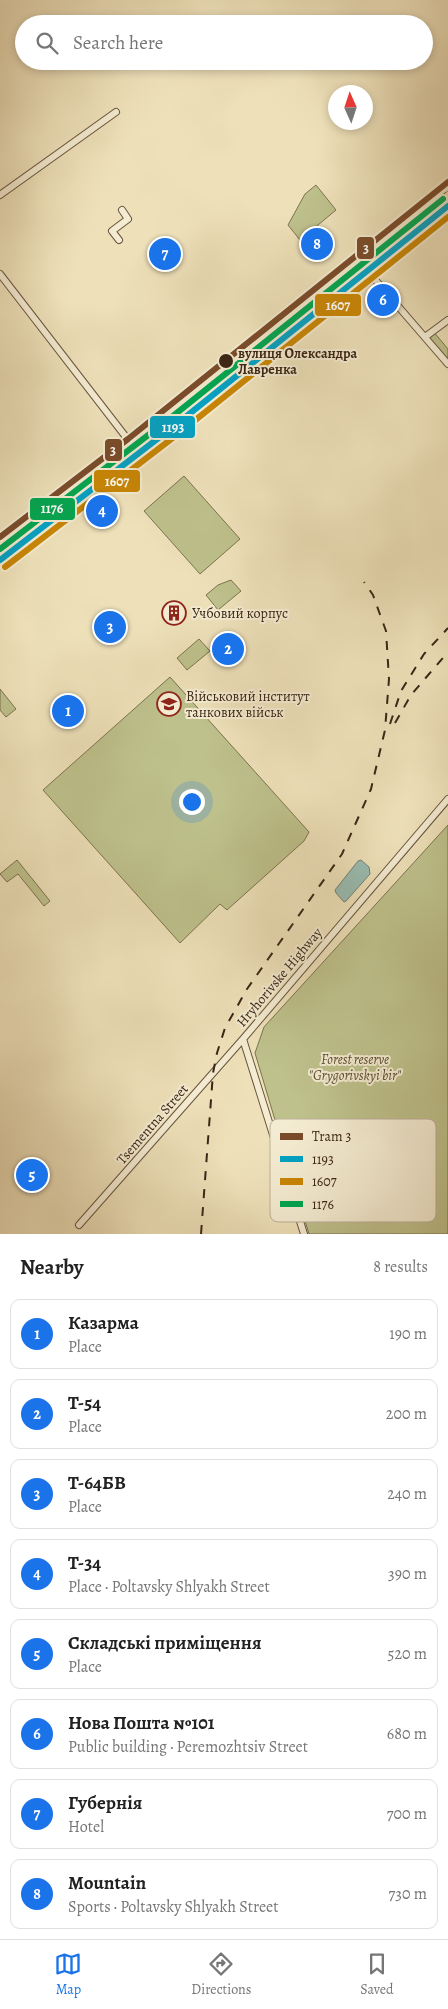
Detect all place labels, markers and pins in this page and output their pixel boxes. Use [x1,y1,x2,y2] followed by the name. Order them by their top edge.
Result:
[301,225,333,263] pin: 8
[149,235,181,273] pin: 7
[367,281,399,319] pin: 6
[238,344,358,379] place label: вулиця Олександра Лавренка
[217,352,235,370] marker: вулиця Олександра Лавренка
[86,492,118,530] pin: 4
[161,600,187,626] building icon: Учбовий корпус
[192,604,288,623] place label: Учбовий корпус
[94,608,126,646] pin: 3
[212,630,244,668] pin: 2
[186,687,310,722] place label: Військовий інститут танкових військ
[156,691,182,717] school or university icon: Військовий інститут танкових військ
[52,692,84,730] pin: 1
[16,1156,48,1194] pin: 5

